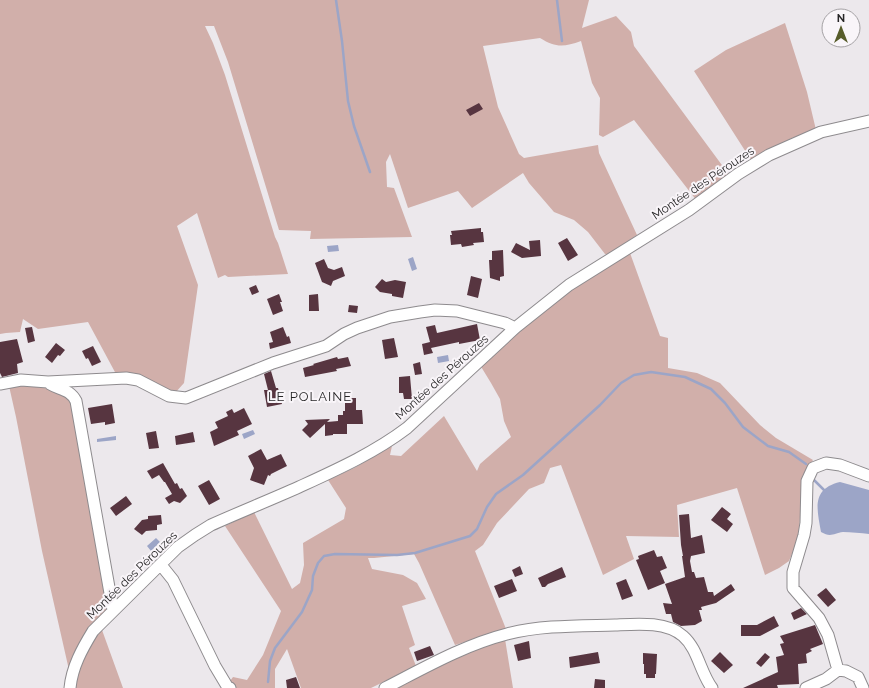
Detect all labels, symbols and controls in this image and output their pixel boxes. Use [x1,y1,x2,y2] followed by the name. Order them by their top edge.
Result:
[821,8,861,48] north arrow
[837,12,845,25] text: N
[649,143,757,222] street label: Montée des Pérouzes
[393,331,492,422] street label: Montée des Pérouzes
[268,389,352,404] district label: LE POLAINE
[84,528,180,622] street label: Montée des Pérouzes

